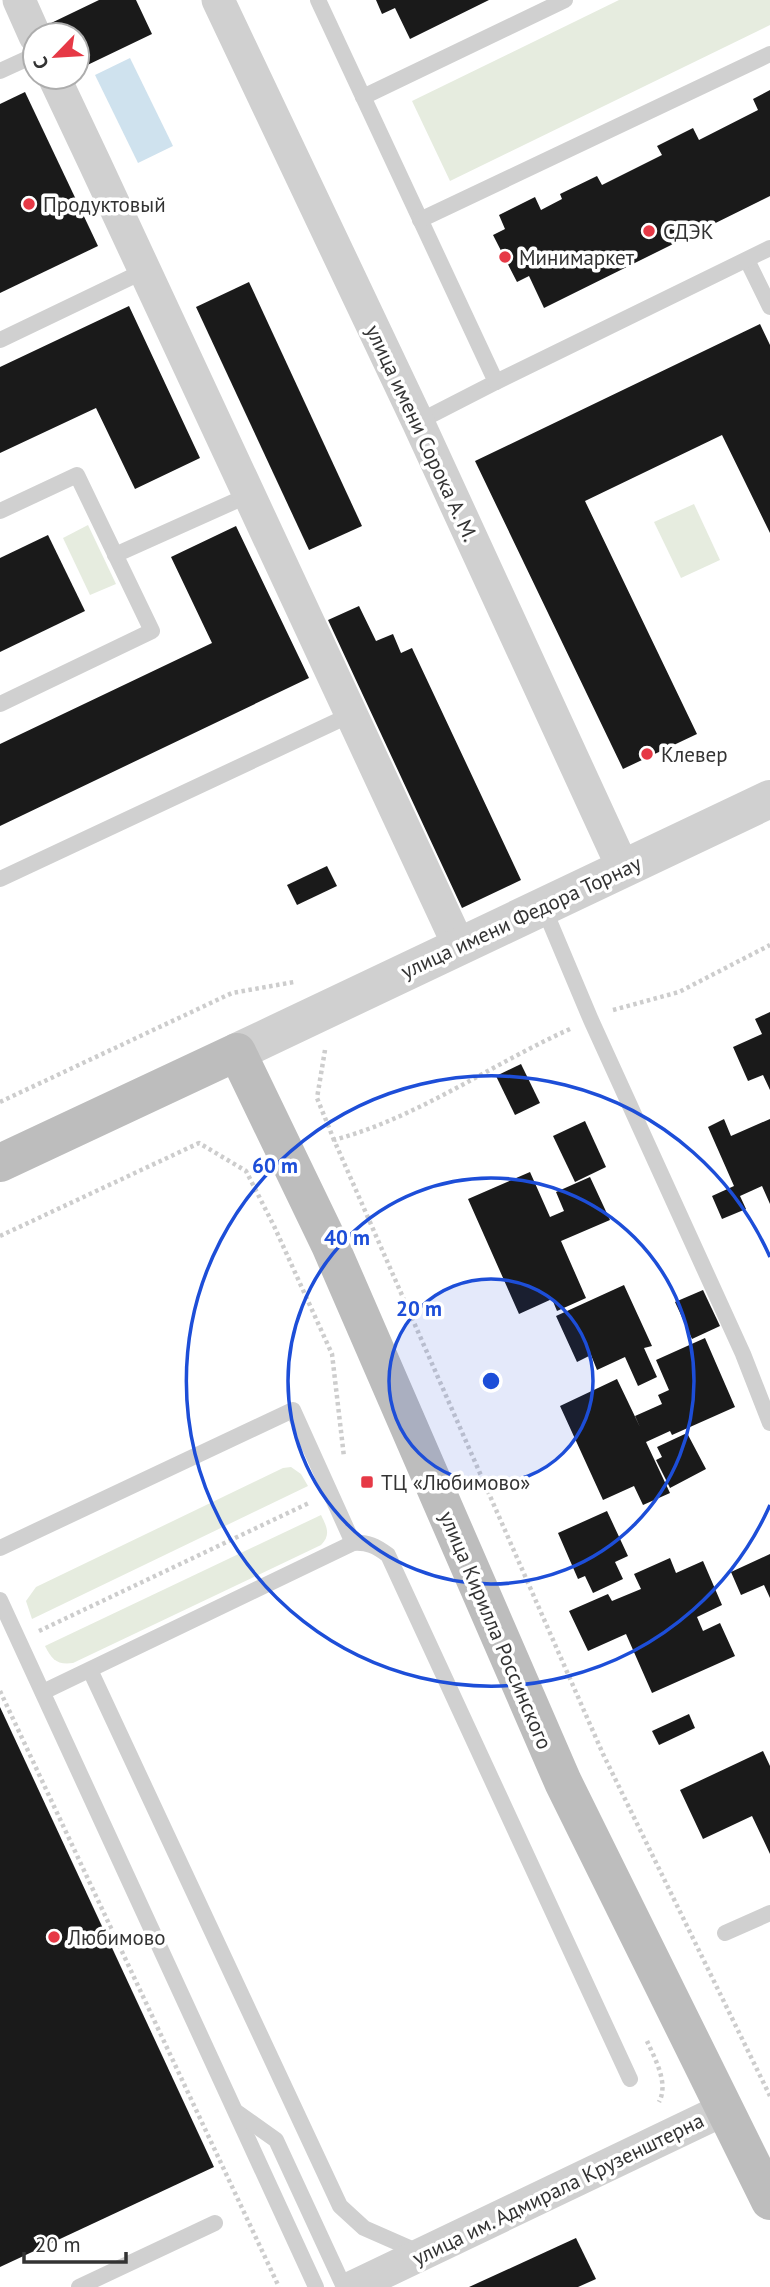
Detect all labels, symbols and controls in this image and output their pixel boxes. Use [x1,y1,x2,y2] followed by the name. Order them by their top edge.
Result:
[21,21,91,91] north arrow
[27,53,54,73] text: С
[43,191,166,218] place label: Продуктовый
[21,196,37,212] marker: Продуктовый
[663,218,714,245] place label: СДЭК
[641,223,657,239] marker: СДЭК
[519,244,635,271] place label: Минимаркет
[497,249,513,265] marker: Минимаркет
[360,320,484,546] street label: улица имени Сорока А. М.
[661,741,728,768] place label: Клевер
[639,746,655,762] marker: Клевер
[396,849,646,985] street label: улица имени Федора Торнау
[252,1152,298,1179] text: 60 m
[324,1224,370,1251] text: 40 m
[396,1295,442,1322] text: 20 m
[479,1369,503,1393] centre of rings
[381,1469,530,1496] place label: ТЦ «Любимово»
[359,1474,375,1490] marker: ТЦ «Любимово»
[434,1507,558,1753] street label: улица Кирилла Россинского
[67,1924,165,1951] place label: Любимово
[46,1929,62,1945] marker: Любимово
[408,2107,708,2271] street label: улица им. Адмирала Крузенштерна
[24,2220,126,2264] scale bar
[35,2231,81,2258] text: 20 m

